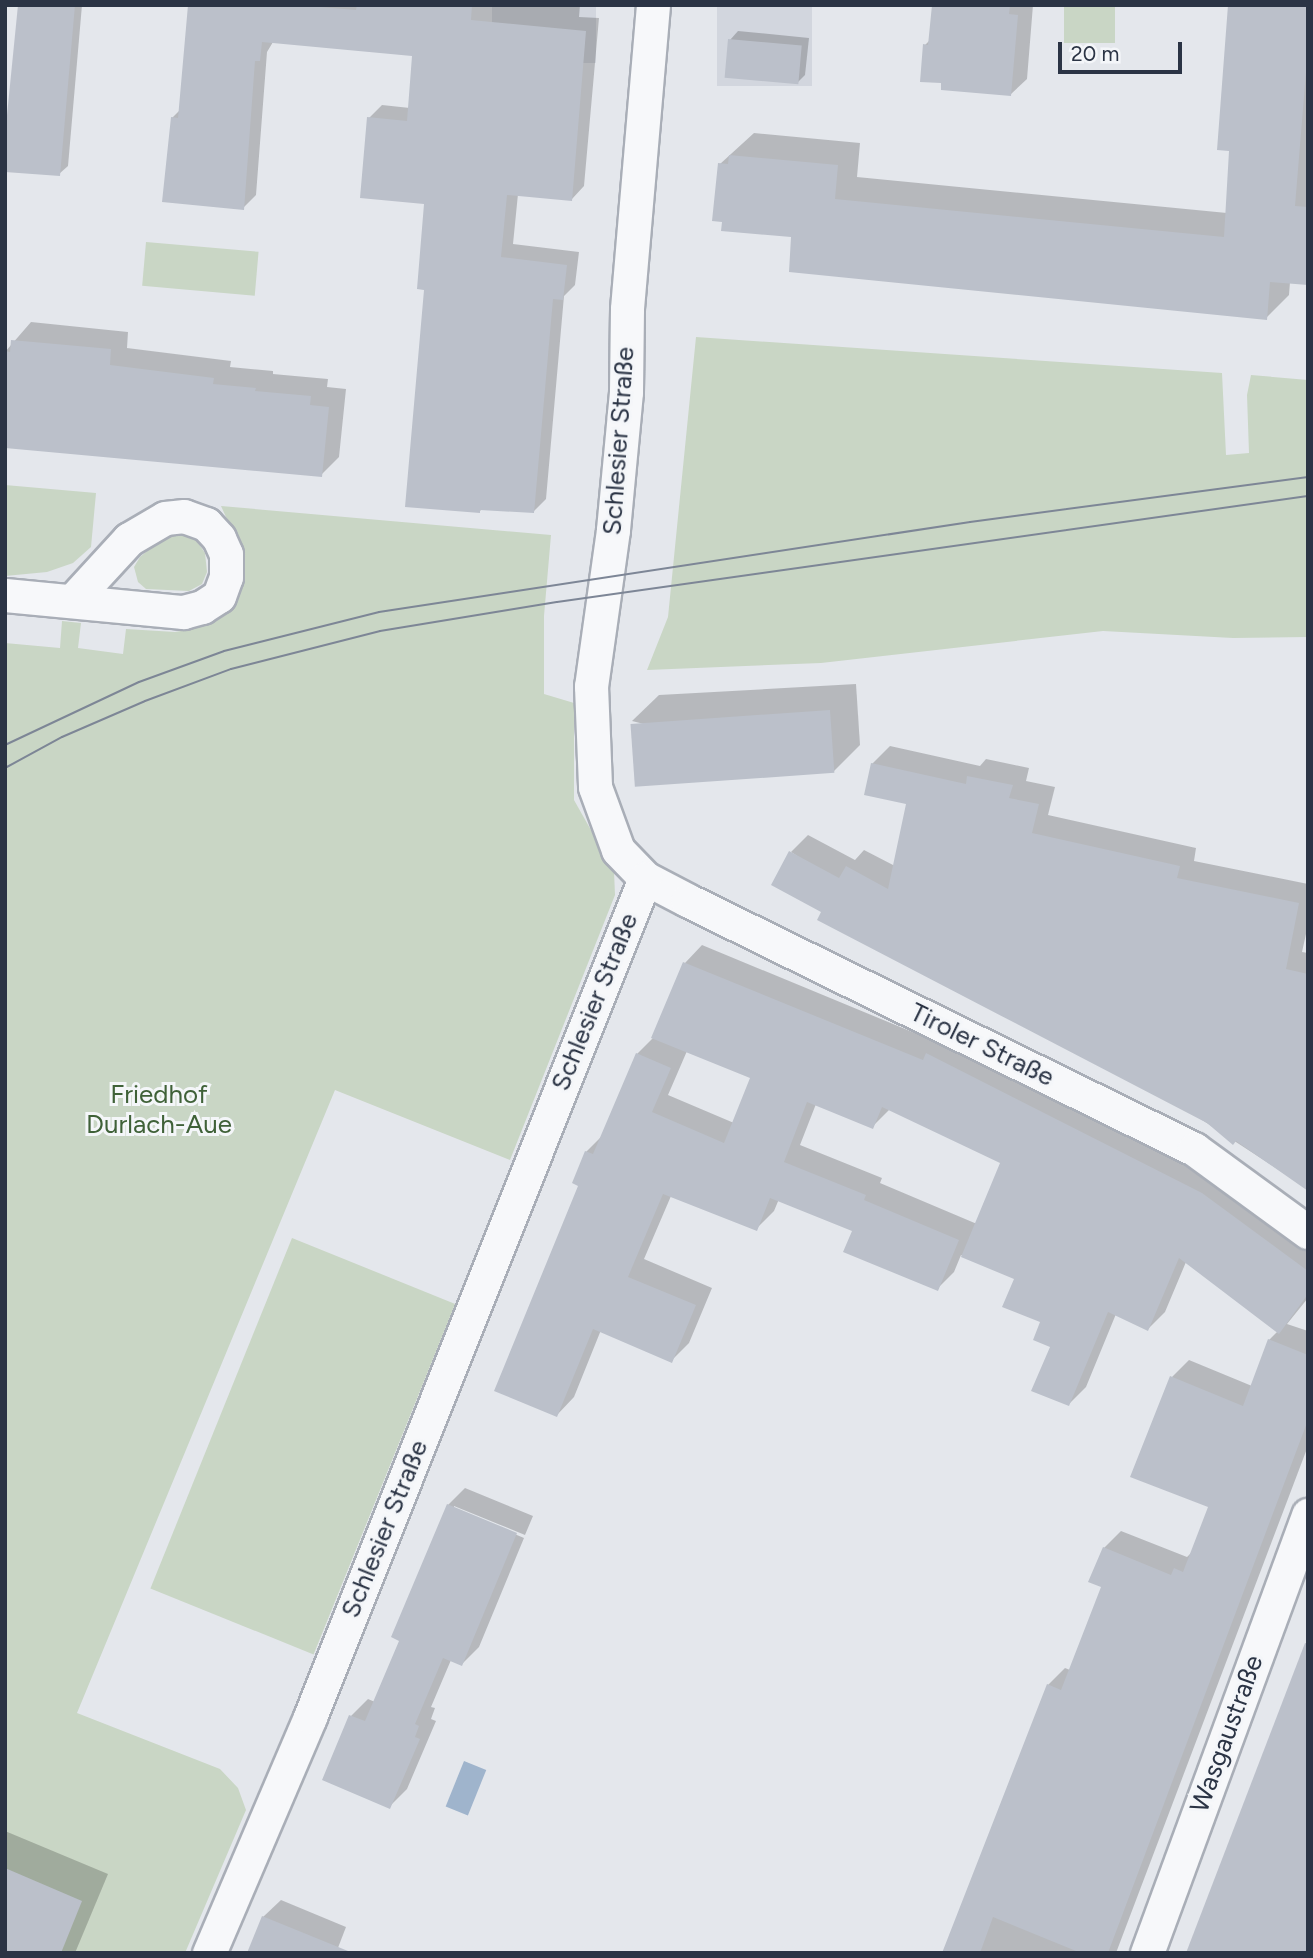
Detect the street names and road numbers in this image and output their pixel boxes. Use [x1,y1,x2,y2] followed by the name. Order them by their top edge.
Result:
[597,346,641,536] street label: Schlesier Straße
[545,909,645,1095] street label: Schlesier Straße
[905,997,1059,1093] street label: Tiroler Straße
[335,1436,435,1622] street label: Schlesier Straße
[1184,1651,1270,1817] street label: Wasgaustraße

